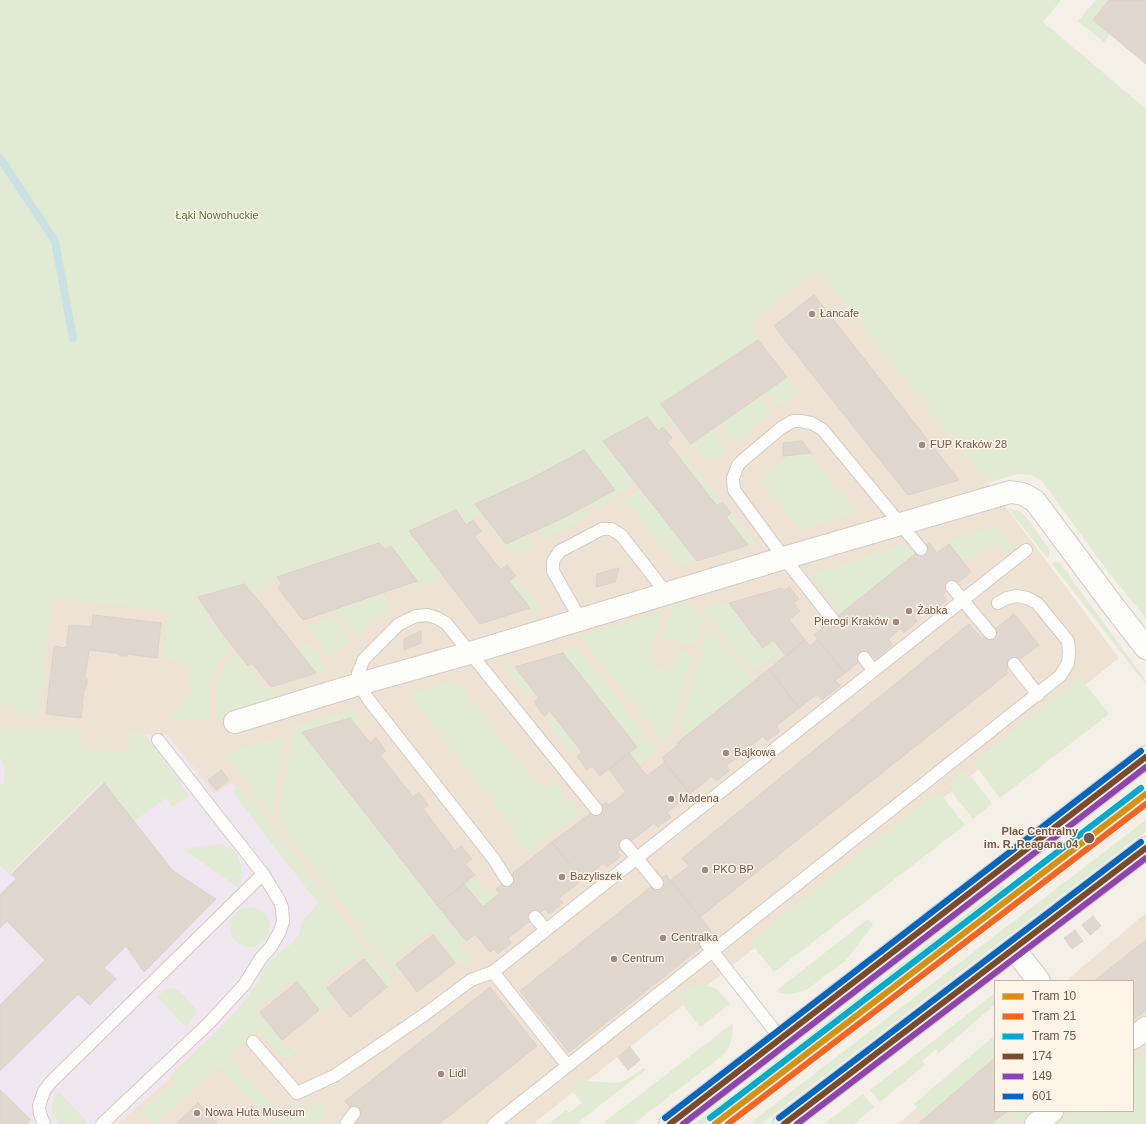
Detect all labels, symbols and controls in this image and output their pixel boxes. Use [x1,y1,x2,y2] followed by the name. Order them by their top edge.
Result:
[175,209,259,223] park label: Łąki Nowohuckie
[820,307,859,321] place label: Łancafe
[807,309,817,319] marker: Łancafe
[930,438,1007,452] place label: FUP Kraków 28
[917,440,927,450] marker: FUP Kraków 28
[917,604,948,618] place label: Żabka
[904,606,914,616] marker: Żabka
[814,615,888,629] place label: Pierogi Kraków
[891,617,901,627] marker: Pierogi Kraków
[734,746,776,760] place label: Bajkowa
[721,748,731,758] marker: Bajkowa
[679,792,719,806] place label: Madena
[666,794,676,804] marker: Madena
[984,825,1078,851] place label: Plac Centralny im. R. Reagana 04
[1082,831,1096,845] marker: Plac Centralny im. R. Reagana 04
[713,863,754,877] place label: PKO BP
[700,865,710,875] marker: PKO BP
[570,870,622,884] place label: Bazyliszek
[557,872,567,882] marker: Bazyliszek
[671,931,718,945] place label: Centralka
[658,933,668,943] marker: Centralka
[622,952,664,966] place label: Centrum
[609,954,619,964] marker: Centrum
[994,980,1134,1112] legend
[1032,989,1076,1003] text: Tram 10
[1032,1009,1076,1023] text: Tram 21
[1032,1029,1076,1043] text: Tram 75
[1032,1049,1052,1063] text: 174
[449,1067,466,1081] place label: Lidl
[436,1069,446,1079] marker: Lidl
[1032,1069,1052,1083] text: 149
[1032,1089,1052,1103] text: 601
[205,1106,305,1120] place label: Nowa Huta Museum
[192,1108,202,1118] marker: Nowa Huta Museum

